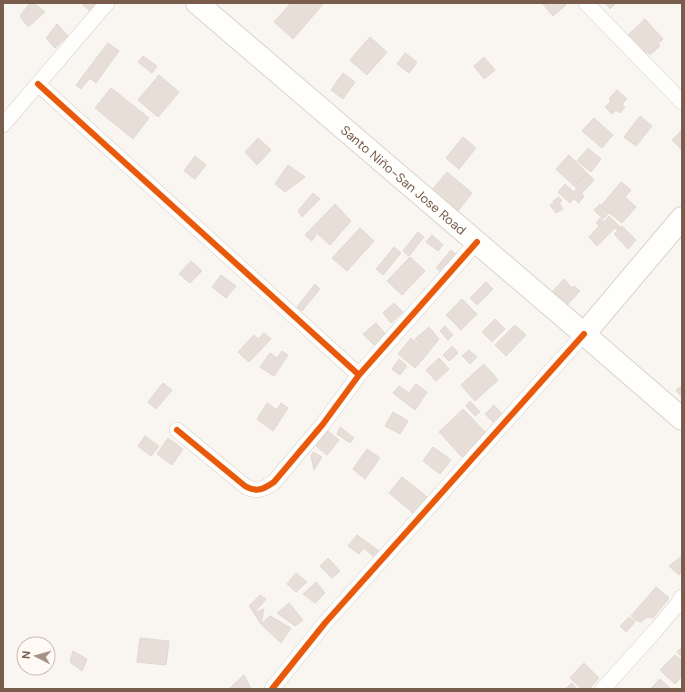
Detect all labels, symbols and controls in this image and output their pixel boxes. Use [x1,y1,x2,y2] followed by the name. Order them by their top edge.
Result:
[337,122,470,239] street label: Santo Niño-San Jose Road
[16,636,56,676] north arrow
[19,650,33,660] text: N

